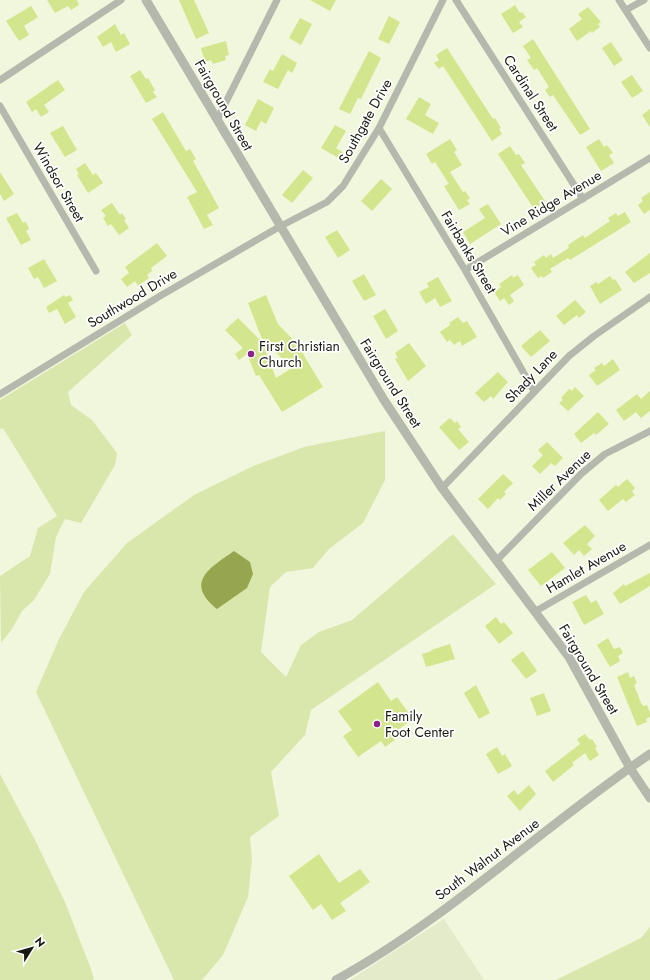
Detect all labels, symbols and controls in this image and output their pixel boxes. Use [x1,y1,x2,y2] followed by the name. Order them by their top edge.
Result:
[499,51,564,136] street label: Cardinal Street
[190,56,258,155] street label: Fairground Street
[333,75,397,167] street label: Southgate Drive
[28,139,90,226] street label: Windsor Street
[497,165,605,241] street label: Vine Ridge Avenue
[436,207,502,298] street label: Fairbanks Street
[83,263,181,333] street label: Southwood Drive
[355,334,427,432] street label: Fairground Street
[259,336,340,372] place label: First Christian Church
[500,345,562,407] street label: Shady Lane
[246,349,256,359] marker: First Christian Church
[523,445,595,515] street label: Miller Avenue
[542,536,630,598] street label: Hamlet Avenue
[554,620,624,718] street label: Fairground Street
[385,706,454,742] place label: Family Foot Center
[372,719,382,729] marker: Family Foot Center
[431,813,543,905] street label: South Walnut Avenue
[12,928,52,968] north arrow
[31,934,49,950] text: N

